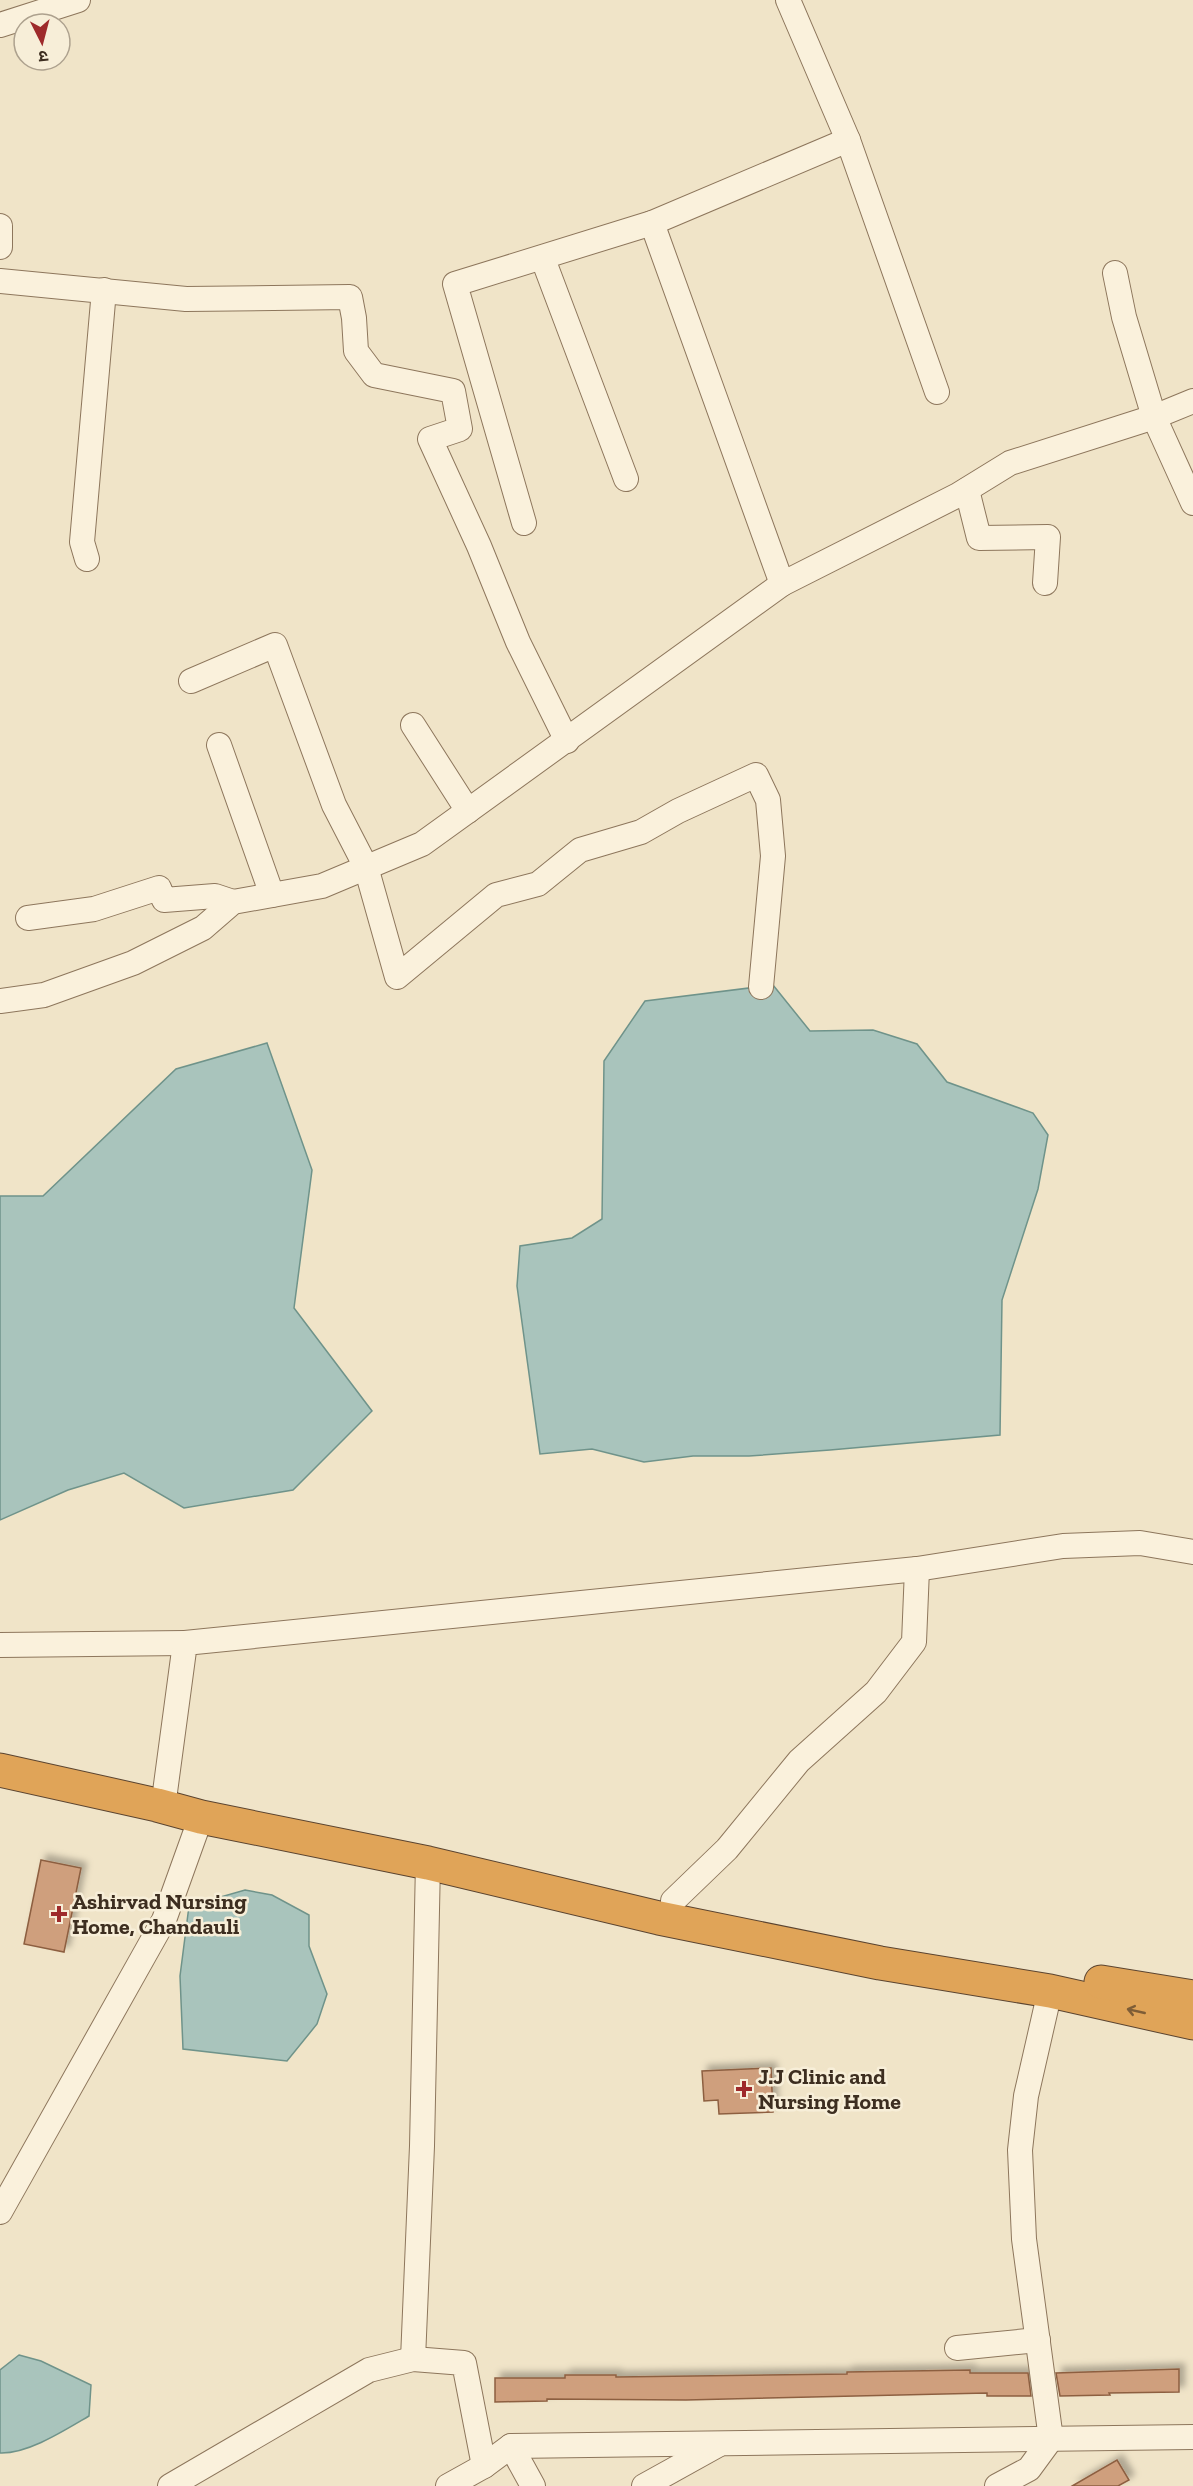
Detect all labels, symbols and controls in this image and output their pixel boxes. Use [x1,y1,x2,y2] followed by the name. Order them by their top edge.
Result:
[12,12,72,72] north arrow
[37,46,49,66] text: उ
[72,1888,247,1940] place label: Ashirvad Nursing Home, Chandauli
[50,1905,68,1923] marker: Ashirvad Nursing Home, Chandauli
[1127,2004,1146,2016] one-way arrow
[758,2063,901,2115] place label: J.J Clinic and Nursing Home
[735,2080,753,2098] marker: J.J Clinic and Nursing Home

